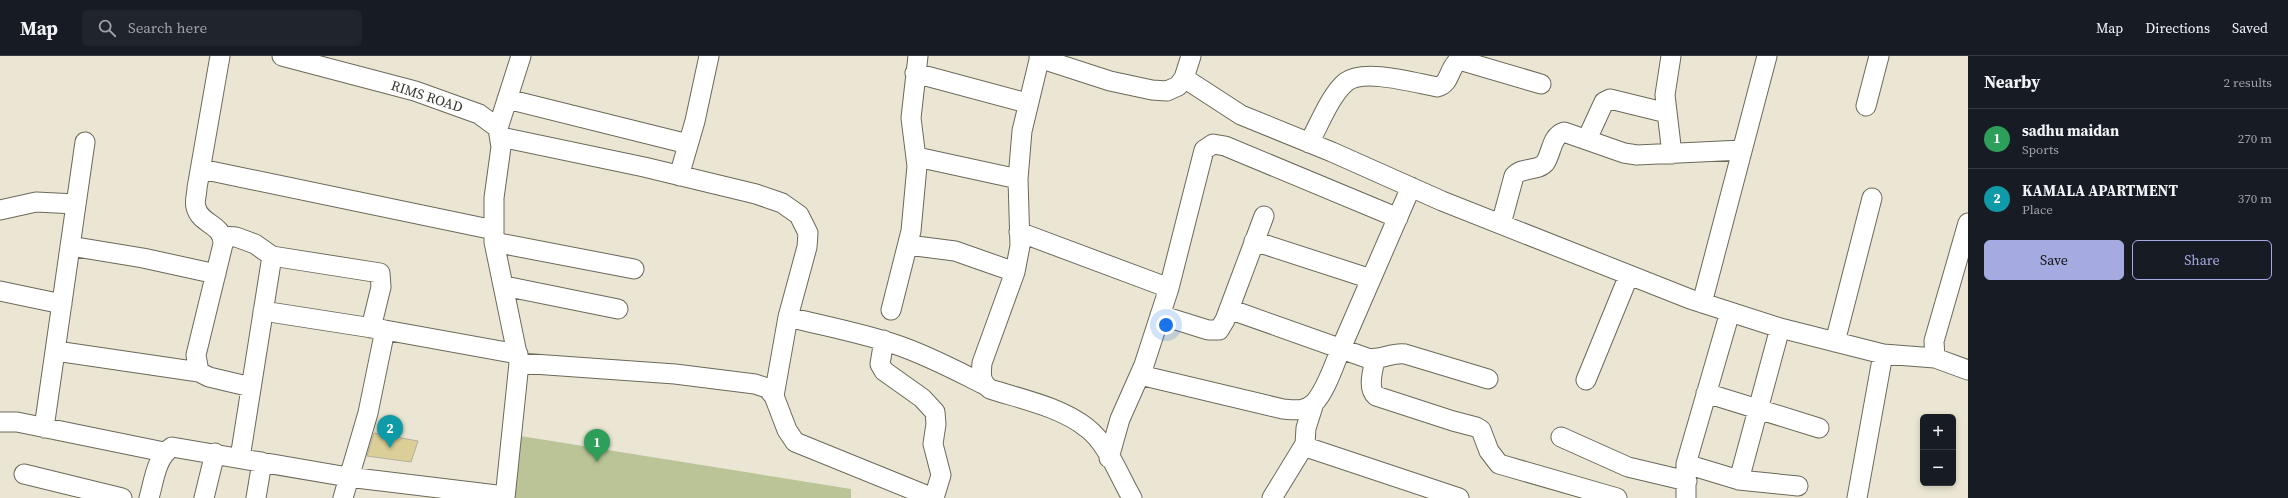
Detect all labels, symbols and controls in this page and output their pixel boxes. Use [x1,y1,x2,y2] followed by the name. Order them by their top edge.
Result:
[82,10,362,46] search box
[20,15,58,41] text: Map
[96,17,118,39] icon: search
[128,17,207,38] text: Search here
[2096,18,2123,38] text: Map
[2145,18,2210,38] text: Directions
[2232,18,2268,38] text: Saved
[1984,70,2040,94] text: Nearby
[2224,74,2272,91] text: 2 results
[388,75,466,117] street label: RIMS ROAD
[2022,120,2119,141] text: sadhu maidan
[1993,130,2001,147] text: 1
[2238,130,2272,147] text: 270 m
[2022,141,2059,158] text: Sports
[2022,180,2178,201] text: KAMALA APARTMENT
[1993,190,2001,207] text: 2
[2238,190,2272,207] text: 370 m
[2022,201,2053,218] text: Place
[1984,240,2124,280] button: Save
[2132,240,2272,280] button: Share
[1156,315,1176,335] your location
[1920,414,1956,486] map controls
[1920,414,1956,450] button: +
[377,415,403,448] pin: 2
[584,429,610,462] pin: 1
[1920,450,1956,486] button: −

